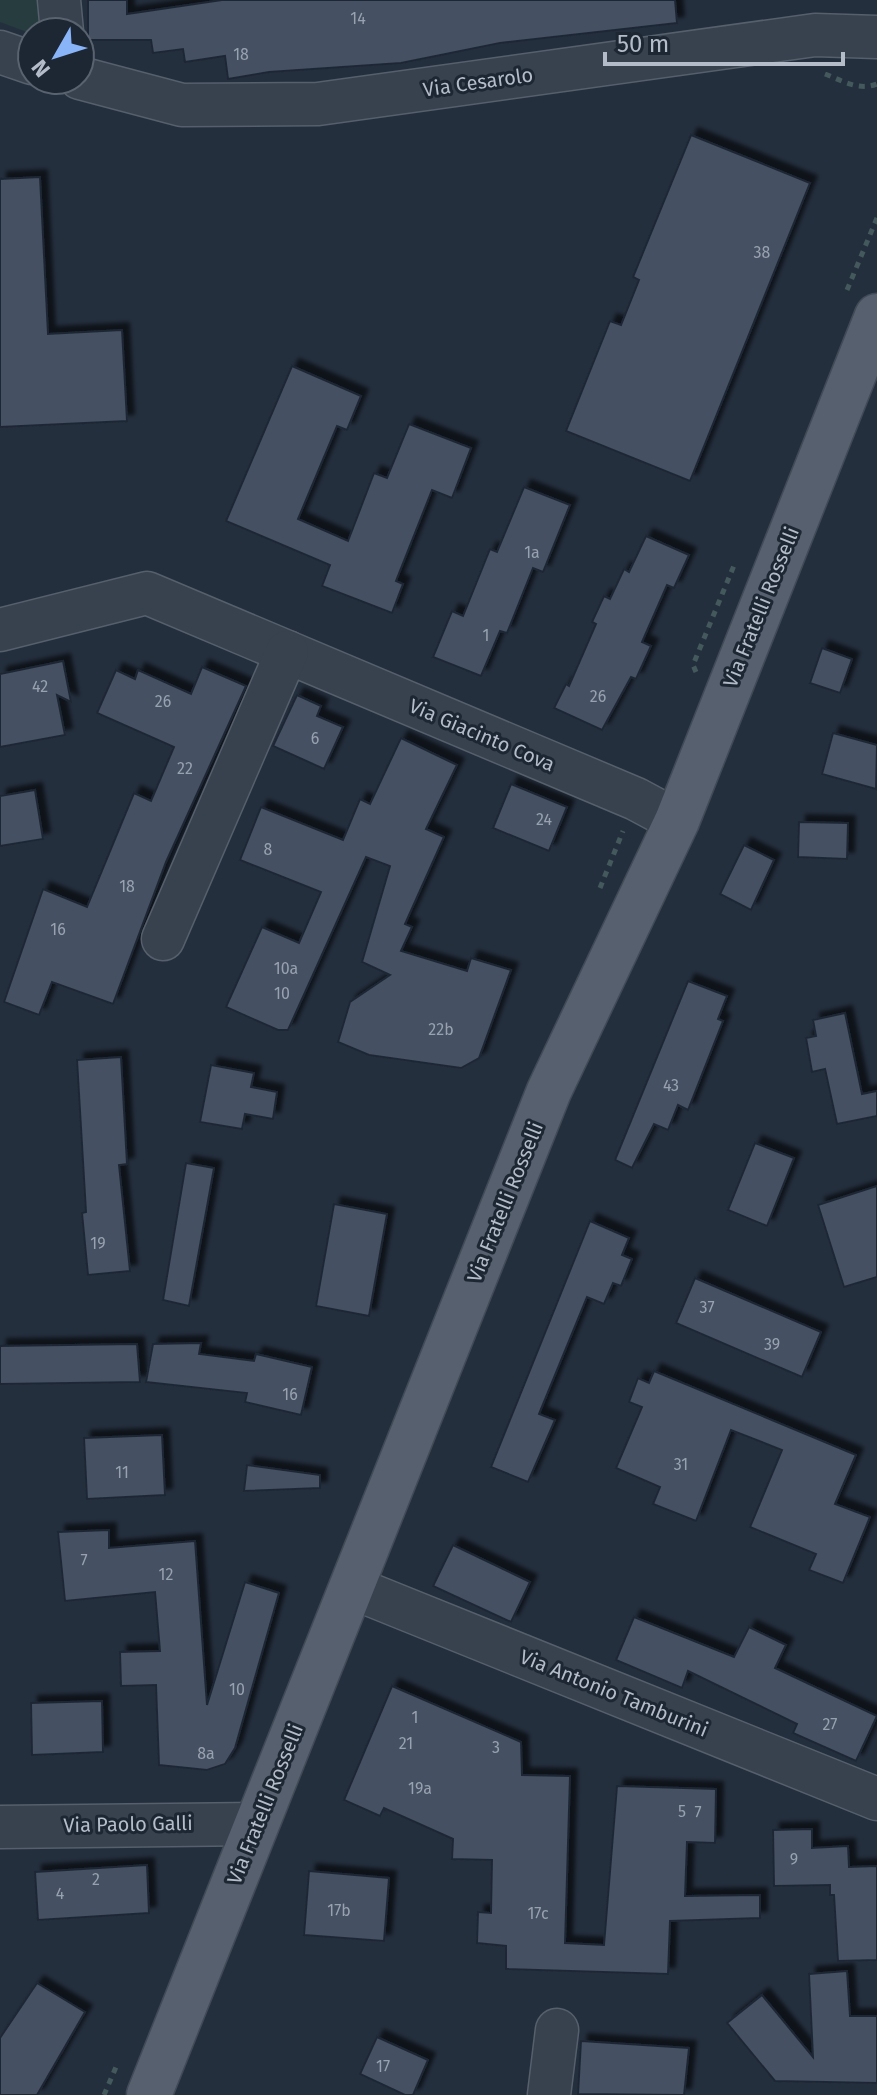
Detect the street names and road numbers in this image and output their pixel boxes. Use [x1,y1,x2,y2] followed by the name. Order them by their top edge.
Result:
[421,62,535,102] street label: Via Cesarolo
[718,523,804,691] street label: Via Fratelli Rosselli
[406,694,558,776] street label: Via Giacinto Cova
[462,1118,548,1286] street label: Via Fratelli Rosselli
[516,1644,712,1742] street label: Via Antonio Tamburini
[222,1720,308,1888] street label: Via Fratelli Rosselli
[63,1811,193,1837] street label: Via Paolo Galli

